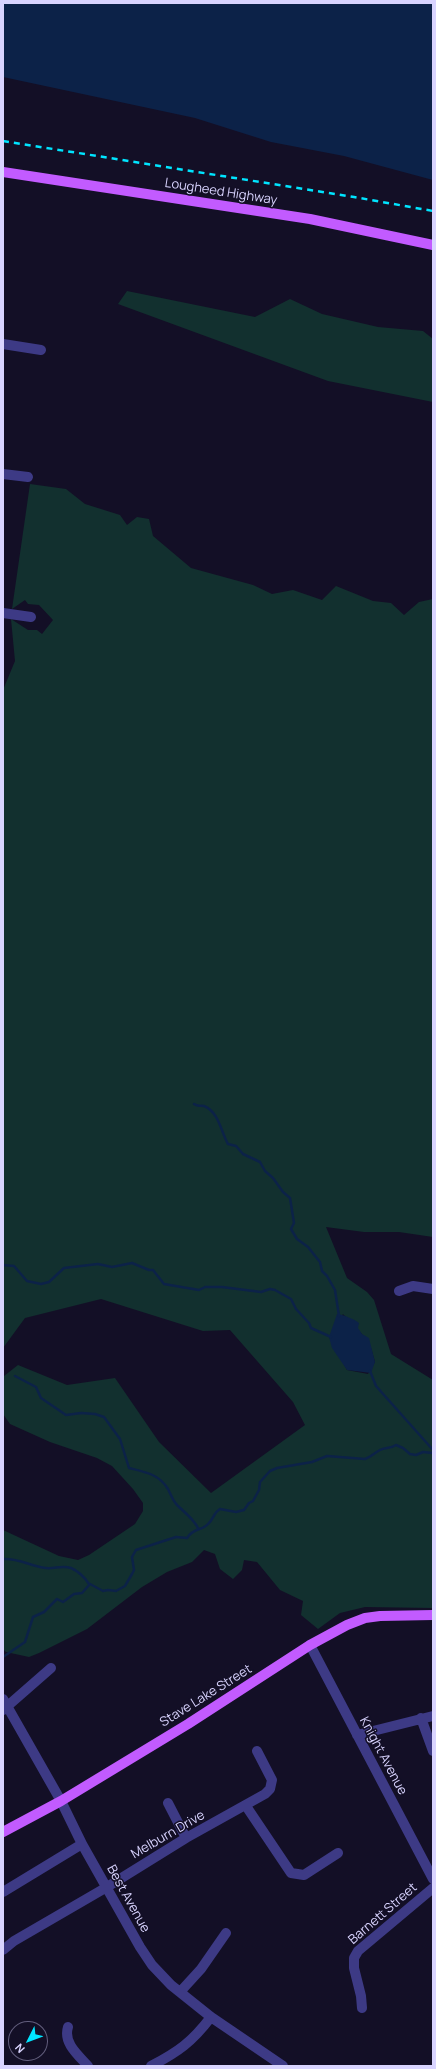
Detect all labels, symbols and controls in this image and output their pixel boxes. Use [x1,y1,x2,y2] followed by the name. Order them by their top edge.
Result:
[164,175,278,209] street label: Lougheed Highway
[157,1661,255,1731] street label: Stave Lake Street
[356,1714,410,1798] street label: Knight Avenue
[128,1808,208,1862] street label: Melburn Drive
[103,1863,153,1935] street label: Best Avenue
[346,1880,420,1948] street label: Barnett Street
[8,2021,48,2061] north arrow
[11,2041,28,2057] text: N

